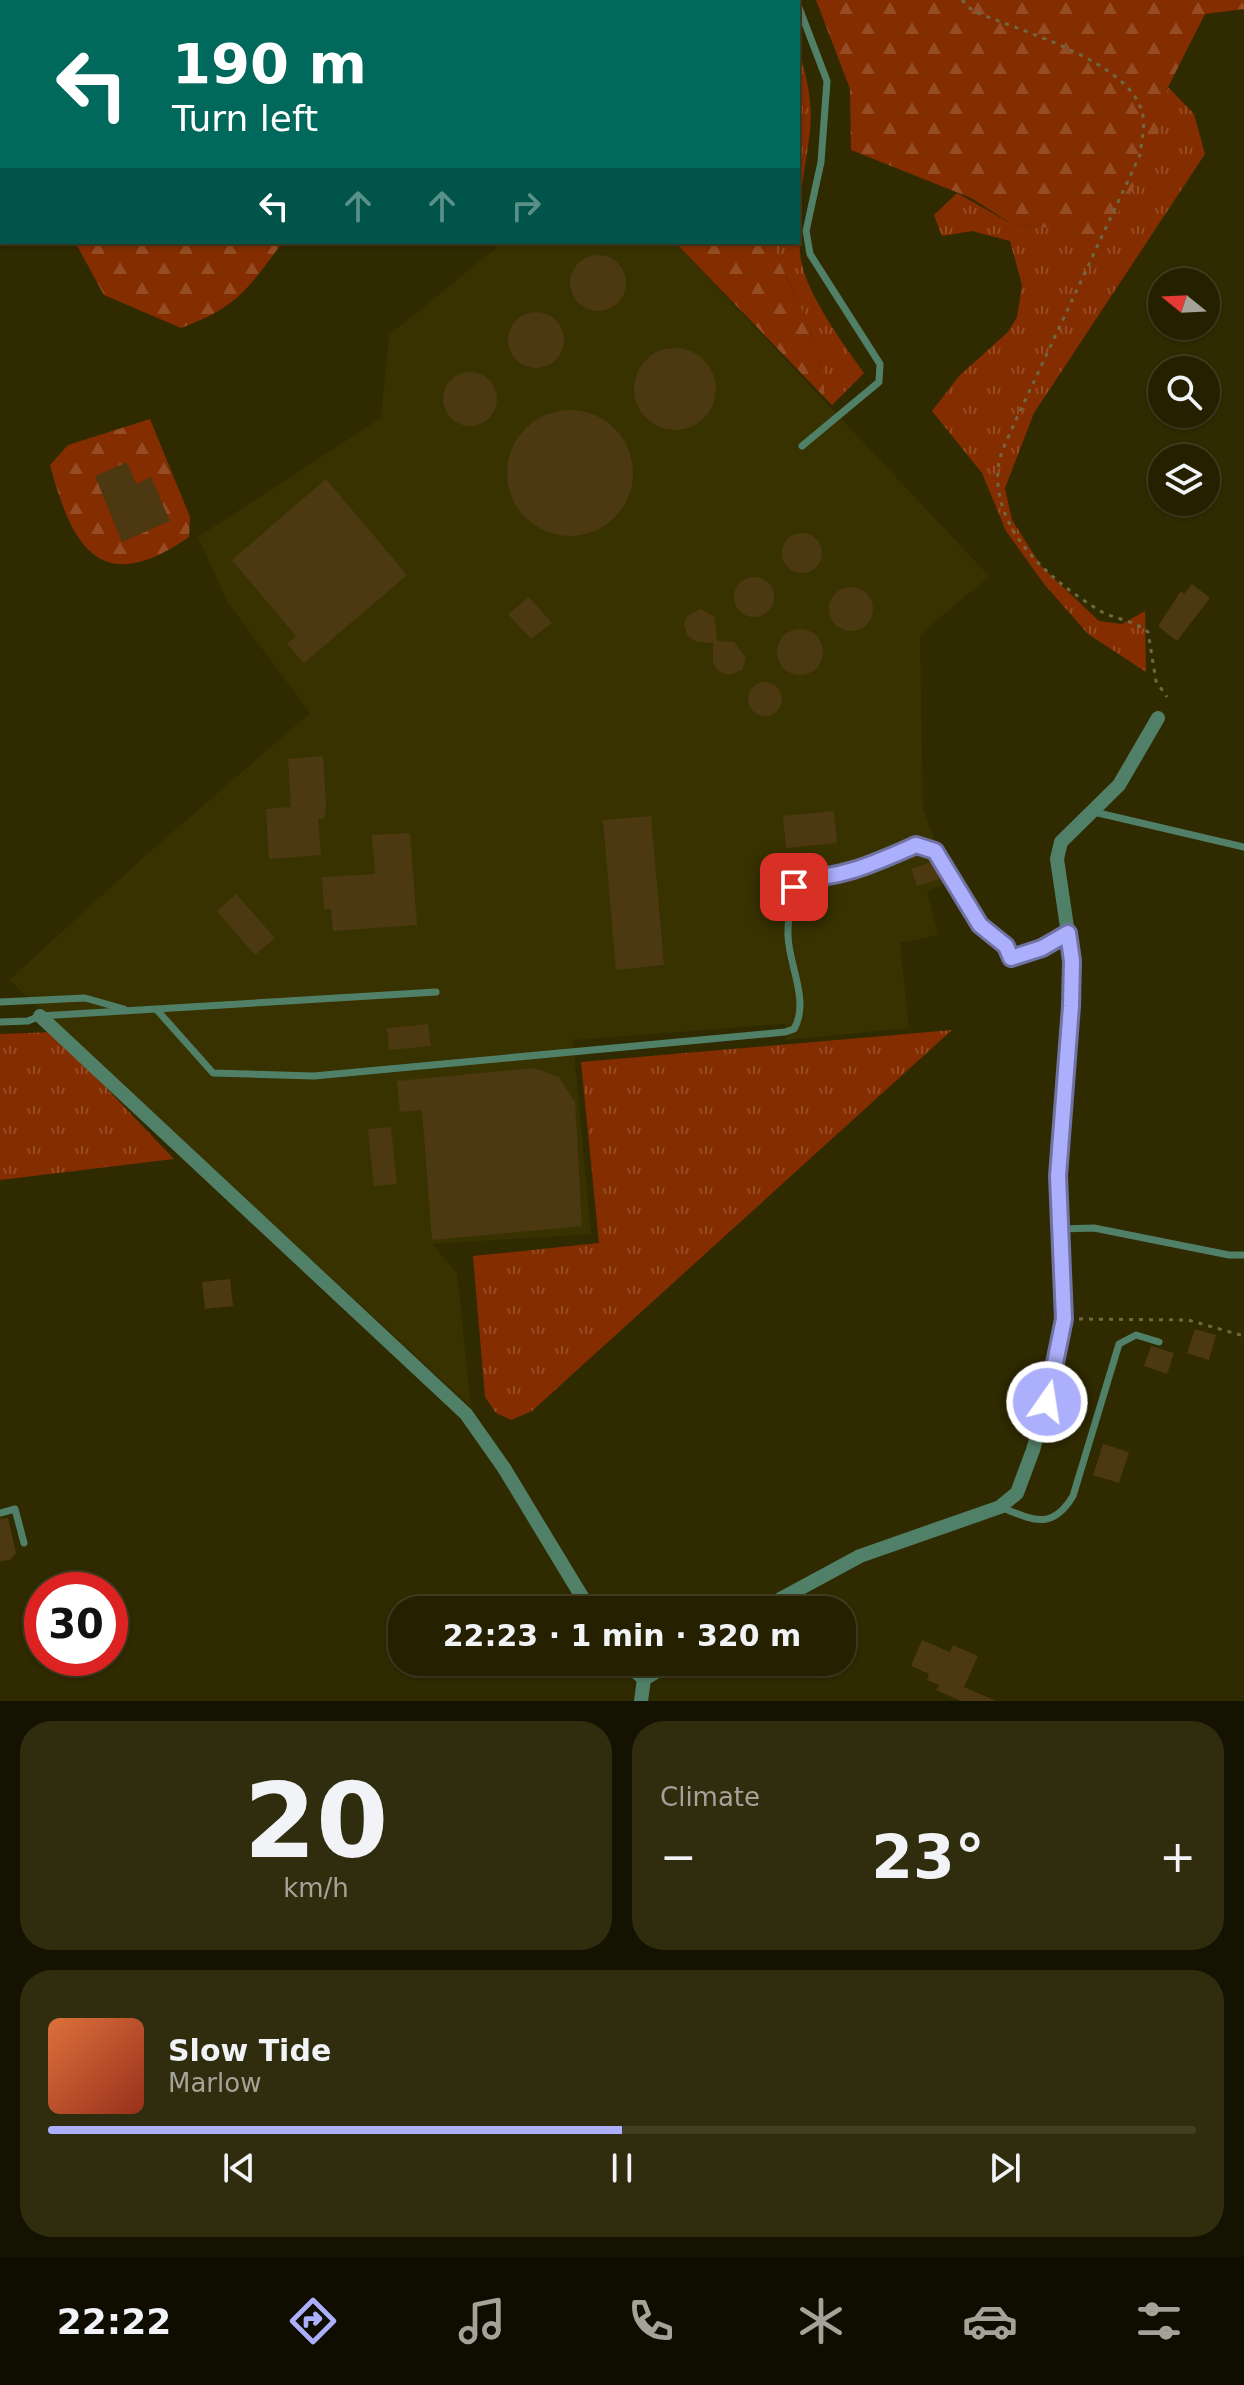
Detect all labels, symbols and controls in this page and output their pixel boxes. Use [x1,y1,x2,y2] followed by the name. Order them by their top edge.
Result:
[172,31,367,96] text: 190 m
[40,32,144,136] icon: left
[172,98,318,139] text: Turn left
[252,184,296,228] icon: left
[336,184,380,228] icon: ahead
[420,184,464,228] icon: ahead
[504,184,548,228] icon: right
[1148,268,1220,340] north arrow
[1148,268,1220,516] map controls
[1148,356,1220,428] button: search
[1148,444,1220,516] button: layers
[760,853,828,921] pin
[772,865,816,909] icon: arrive
[1005,1360,1089,1444] position arrow
[24,1572,128,1676] speed limit sign: 30
[443,1618,801,1653] text: 22:23 · 1 min · 320 m
[244,1760,388,1882] text: 20
[660,1782,760,1812] text: Climate
[871,1822,985,1892] text: 23°
[660,1831,697,1882] text: −
[1159,1831,1196,1882] text: +
[283,1873,349,1903] text: km/h
[168,2033,331,2068] text: Slow Tide
[168,2068,261,2098] text: Marlow
[217,2146,261,2190] icon: previous
[600,2146,644,2190] icon: pause
[983,2146,1027,2190] icon: next
[285,2293,341,2349] icon: directions
[454,2293,510,2349] icon: music
[623,2293,679,2349] icon: phone
[793,2293,849,2349] icon: climate
[962,2293,1018,2349] icon: car
[1131,2293,1187,2349] icon: filters
[57,2301,171,2342] text: 22:22

